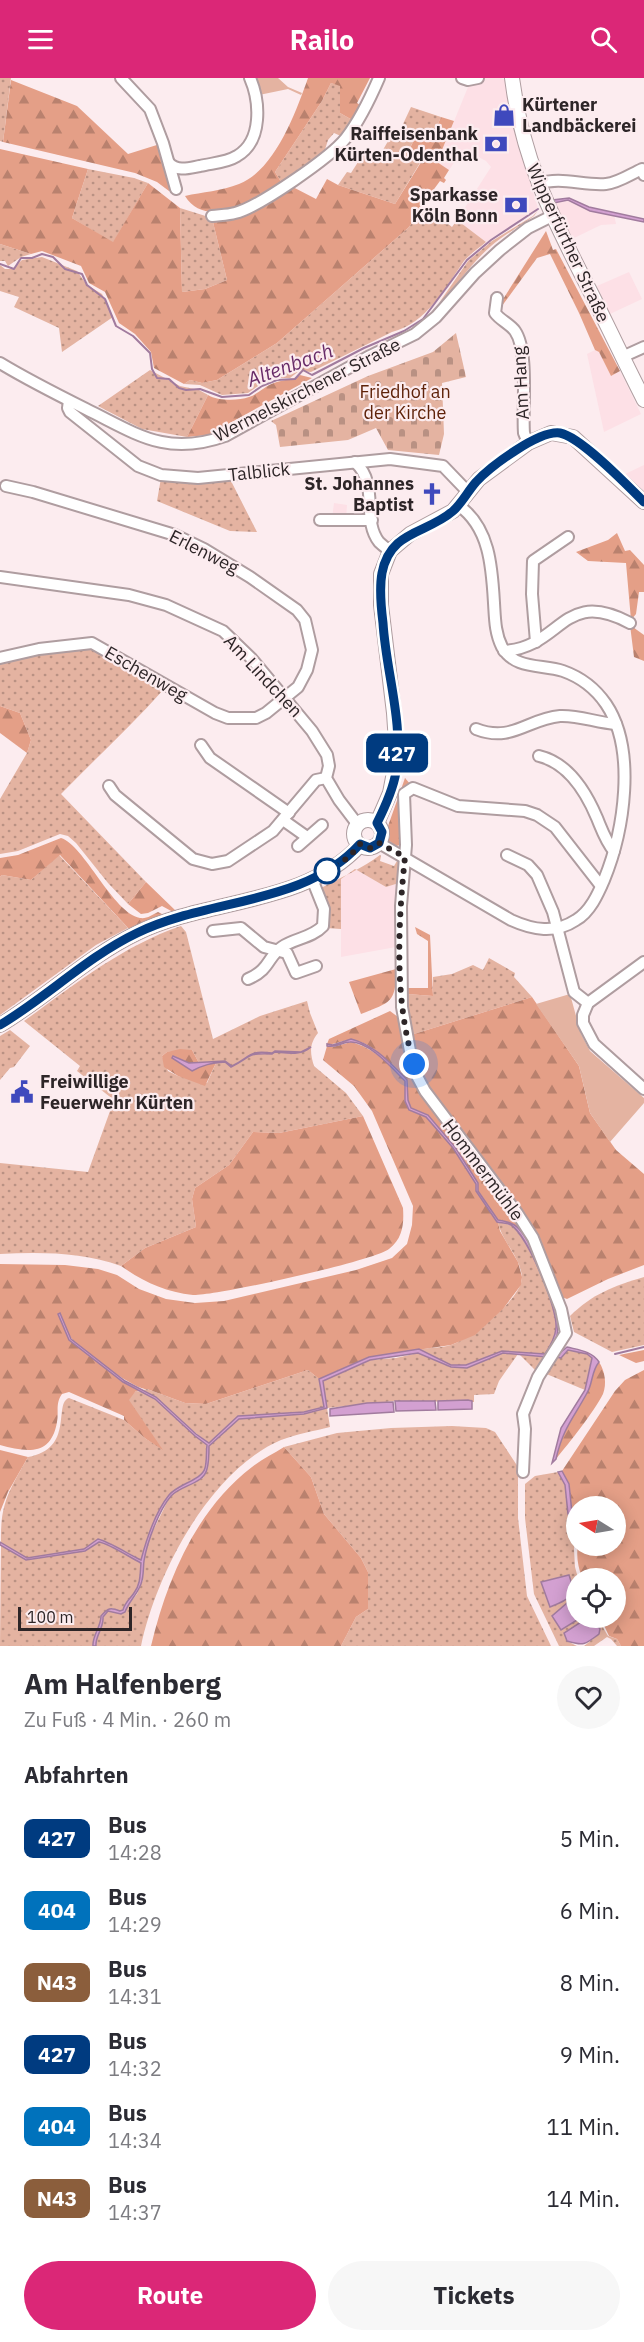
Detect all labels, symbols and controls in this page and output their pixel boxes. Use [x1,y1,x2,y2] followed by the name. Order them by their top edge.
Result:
[290,22,354,57] text: Railo
[24,23,57,56] icon: menu
[587,23,620,56] icon: search
[522,93,636,137] place label: Kürtener Landbäckerei
[491,102,517,128] shop icon: Kürtener Landbäckerei
[335,122,479,166] place label: Raiffeisenbank Kürten-Odenthal
[483,131,509,157] bank icon: Raiffeisenbank Kürten-Odenthal
[522,160,615,326] street label: Wipperfürther Straße
[410,183,498,227] place label: Sparkasse Köln Bonn
[503,192,529,218] bank icon: Sparkasse Köln Bonn
[210,332,404,447] street label: Wermelskirchener Straße
[242,336,337,393] water label: Altenbach
[507,345,534,420] street label: Am Hang
[359,380,451,424] park label: Friedhof an der Kirche
[227,457,291,486] street label: Talblick
[304,472,414,516] place label: St. Johannes Baptist
[419,481,445,507] church icon: St. Johannes Baptist
[166,524,243,579] street label: Erlenweg
[219,629,308,722] street label: Am Lindchen
[101,641,192,707] street label: Eschenweg
[362,734,432,772] line badge: 427
[378,739,416,767] text: 427
[314,858,340,884] unlabelled marker
[399,1049,429,1079] your location
[40,1070,194,1114] place label: Freiwillige Feuerwehr Kürten
[9,1079,35,1105] public building icon: Freiwillige Feuerwehr Kürten
[438,1114,529,1225] street label: Hommermühle
[566,1496,626,1556] north arrow
[566,1496,626,1628] map controls
[566,1568,626,1628] button: locate
[18,1604,132,1632] scale bar
[27,1607,74,1627] text: 100 m
[24,1665,221,1702] text: Am Halfenberg
[557,1666,620,1729] button: heart
[24,1706,231,1733] text: Zu Fuß · 4 Min. · 260 m
[24,1760,129,1789] text: Abfahrten
[108,1810,147,1839] text: Bus
[38,1824,76,1852] text: 427
[560,1824,620,1853] text: 5 Min.
[108,1839,162,1866] text: 14:28
[108,1882,147,1911] text: Bus
[38,1896,76,1924] text: 404
[560,1896,620,1925] text: 6 Min.
[108,1911,162,1938] text: 14:29
[108,1954,147,1983] text: Bus
[37,1968,77,1996] text: N43
[560,1968,620,1997] text: 8 Min.
[108,1983,162,2010] text: 14:31
[108,2026,147,2055] text: Bus
[38,2040,76,2068] text: 427
[560,2040,620,2069] text: 9 Min.
[108,2055,162,2082] text: 14:32
[108,2098,147,2127] text: Bus
[38,2112,76,2140] text: 404
[547,2112,620,2141] text: 11 Min.
[108,2127,162,2154] text: 14:34
[108,2170,147,2199] text: Bus
[37,2184,77,2212] text: N43
[547,2184,620,2213] text: 14 Min.
[108,2199,162,2226] text: 14:37
[24,2261,316,2330] button: Route
[328,2261,620,2330] button: Tickets

